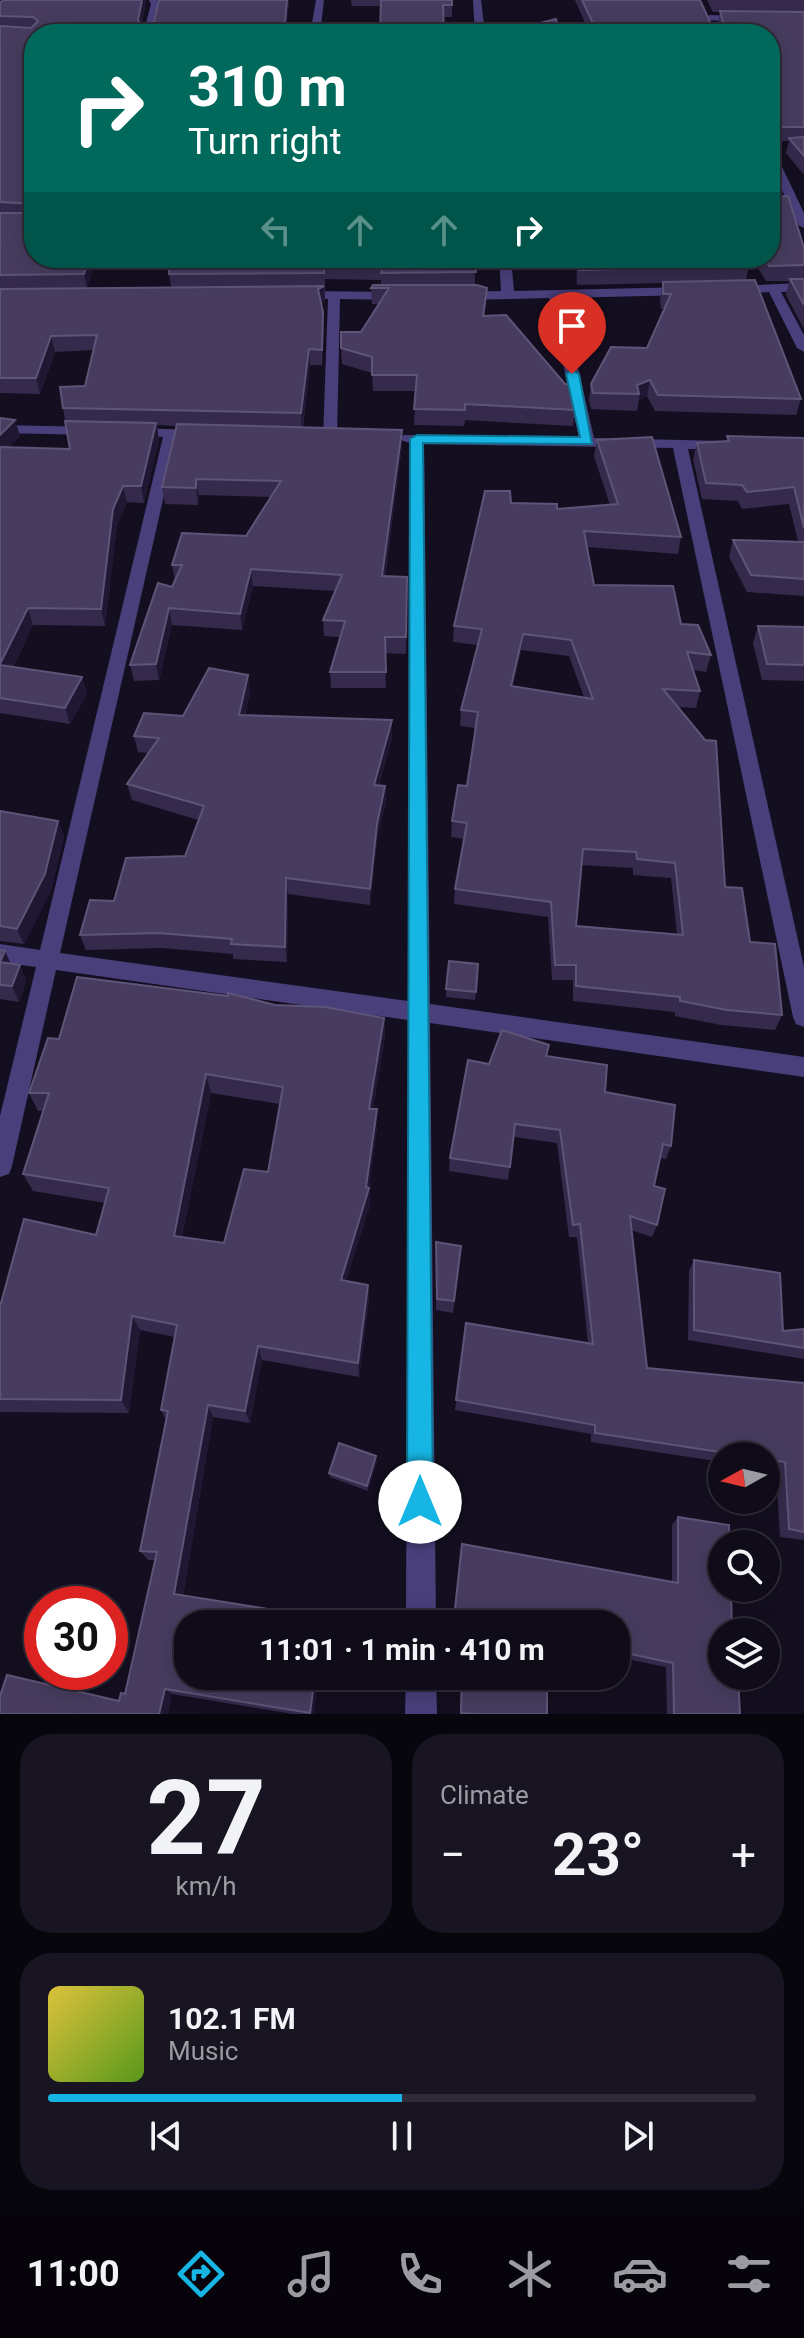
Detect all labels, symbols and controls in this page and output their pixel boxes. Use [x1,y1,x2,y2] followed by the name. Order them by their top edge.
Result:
[188,54,347,120] text: 310 m
[56,56,160,160] icon: right
[188,121,341,163] text: Turn right
[254,208,298,252] icon: left
[338,208,382,252] icon: ahead
[422,208,466,252] icon: ahead
[506,208,550,252] icon: right
[538,292,606,374] pin
[550,304,594,348] icon: arrive
[708,1442,780,1514] north arrow
[708,1442,780,1690] map controls
[378,1460,462,1544] position arrow
[708,1530,780,1602] button: search
[24,1586,128,1690] speed limit sign: 30
[708,1618,780,1690] button: layers
[259,1632,545,1667] text: 11:01 · 1 min · 410 m
[146,1758,266,1879] text: 27
[440,1780,529,1810] text: Climate
[552,1819,644,1890] text: 23°
[440,1829,465,1881] text: −
[731,1829,756,1881] text: +
[175,1871,237,1901] text: km/h
[168,2001,296,2036] text: 102.1 FM
[168,2036,238,2066] text: Music
[144,2114,188,2158] icon: previous
[380,2114,424,2158] icon: pause
[616,2114,660,2158] icon: next
[173,2246,229,2302] icon: directions
[283,2246,339,2302] icon: music
[392,2246,448,2302] icon: phone
[502,2246,558,2302] icon: climate
[612,2246,668,2302] icon: car
[721,2246,777,2302] icon: filters
[27,2253,120,2295] text: 11:00

